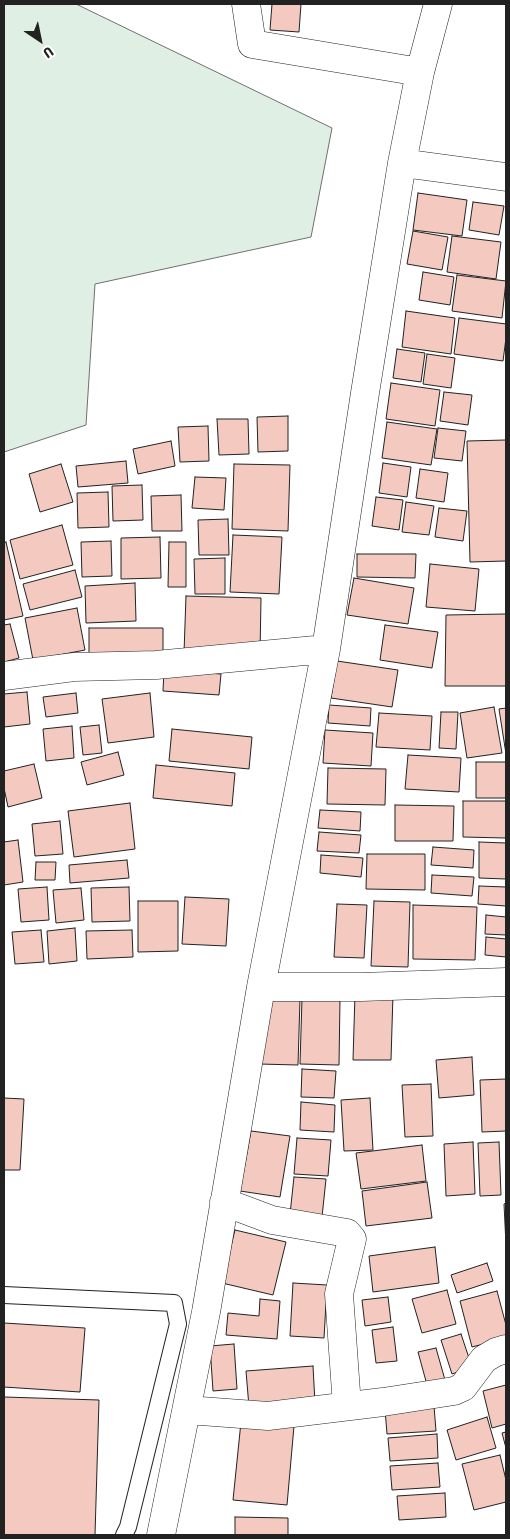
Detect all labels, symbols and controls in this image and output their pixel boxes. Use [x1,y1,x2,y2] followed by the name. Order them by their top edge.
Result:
[15,15,65,65] north arrow
[40,43,56,61] text: U

